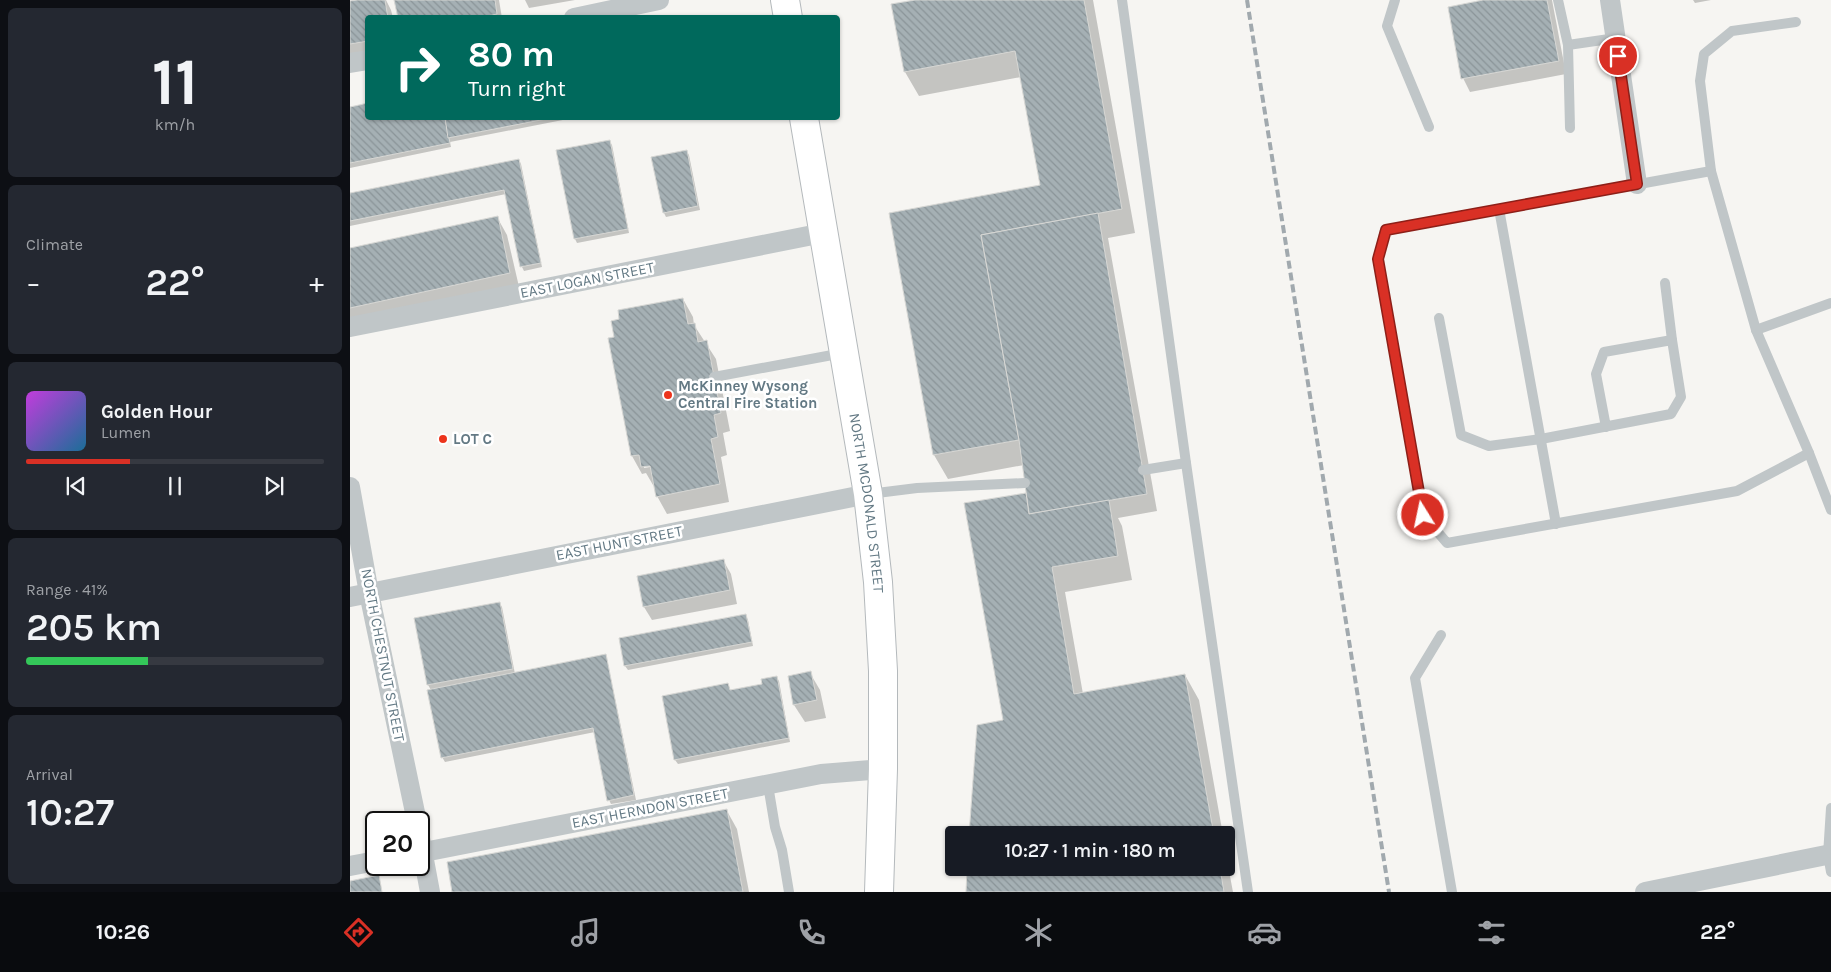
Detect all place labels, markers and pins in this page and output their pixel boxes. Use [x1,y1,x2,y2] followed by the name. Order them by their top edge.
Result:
[1597,35,1639,77] pin
[678,377,817,412] place label: McKinney Wysong Central Fire Station
[662,389,674,401] marker: McKinney Wysong Central Fire Station
[453,430,492,448] place label: LOT C
[437,433,449,445] marker: LOT C

